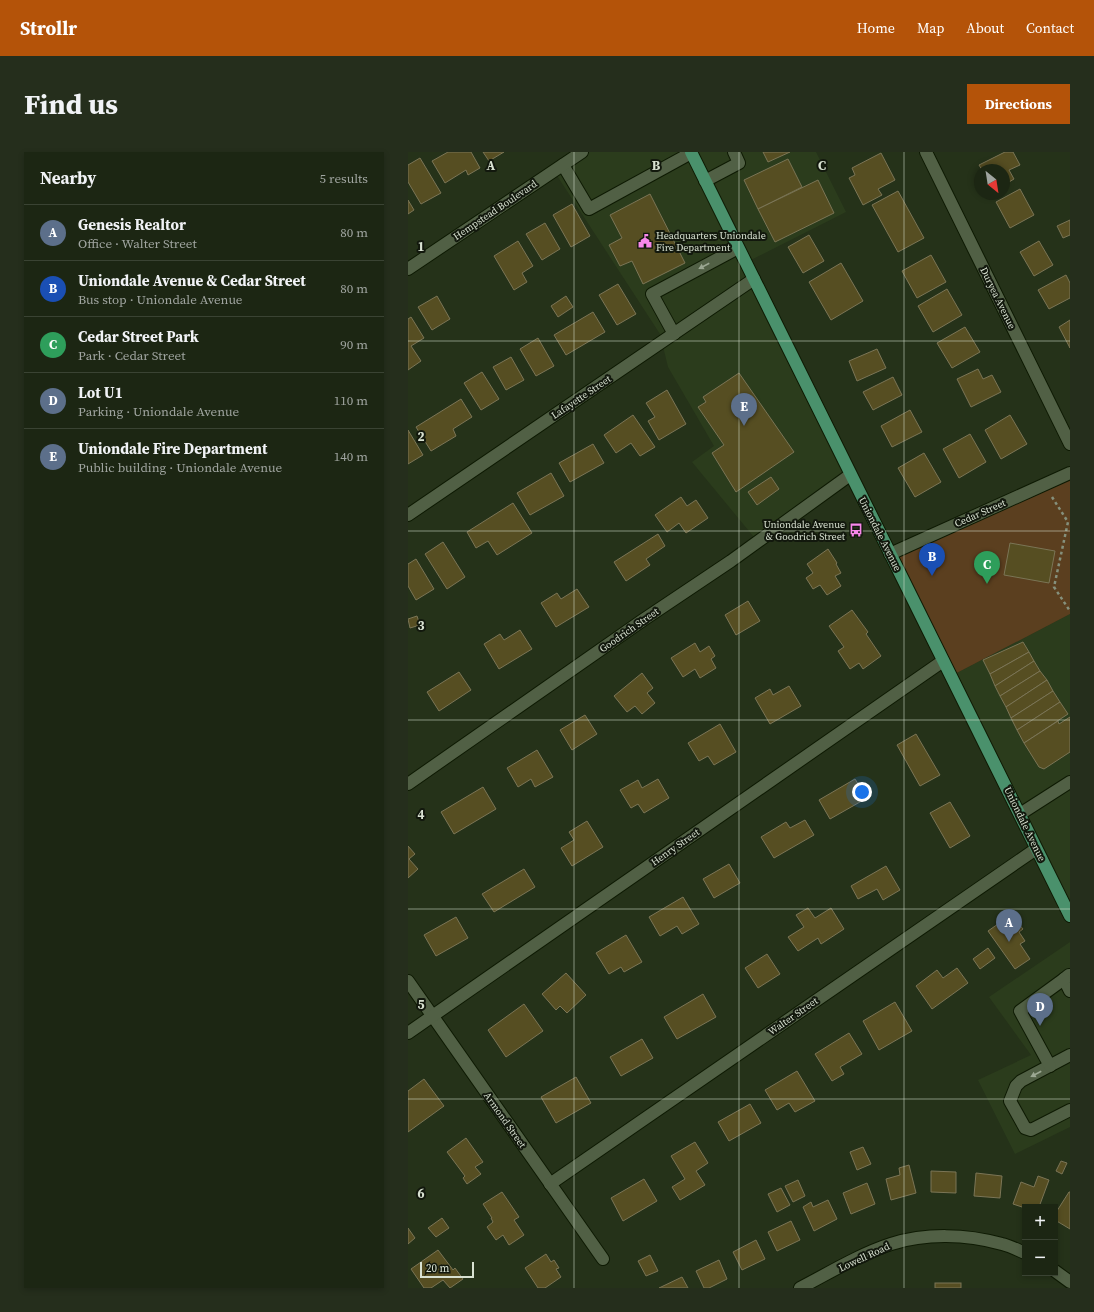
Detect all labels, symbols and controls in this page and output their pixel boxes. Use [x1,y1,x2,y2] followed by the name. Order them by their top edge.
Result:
[20,15,77,41] text: Strollr
[857,18,895,38] text: Home
[917,18,944,38] text: Map
[966,18,1004,38] text: About
[1026,18,1074,38] text: Contact
[967,84,1070,124] button: Directions
[24,85,118,123] text: Find us
[487,157,496,174] text: A
[652,157,661,174] text: B
[818,157,826,174] text: C
[974,164,1010,200] north arrow
[40,166,96,190] text: Nearby
[320,170,368,187] text: 5 results
[451,177,540,243] street label: Hempstead Boulevard
[78,214,186,235] text: Genesis Realtor
[49,224,57,241] text: A
[340,224,368,241] text: 80 m
[656,229,766,254] place label: Headquarters Uniondale Fire Department
[637,233,653,249] public building icon: Headquarters Uniondale Fire Department
[78,235,197,252] text: Office · Walter Street
[417,238,425,255] text: 1
[698,263,710,270] one-way arrow
[977,265,1019,331] street label: Duryea Avenue
[78,270,306,291] text: Uniondale Avenue & Cedar Street
[49,280,57,297] text: B
[340,280,368,297] text: 80 m
[78,291,242,308] text: Bus stop · Uniondale Avenue
[78,326,199,347] text: Cedar Street Park
[49,336,57,353] text: C
[340,336,368,353] text: 90 m
[78,347,185,364] text: Park · Cedar Street
[549,372,614,422] street label: Lafayette Street
[78,382,123,403] text: Lot U1
[48,392,58,409] text: D
[334,392,368,409] text: 110 m
[731,393,757,426] pin: E
[78,403,239,420] text: Parking · Uniondale Avenue
[417,428,425,445] text: 2
[78,438,267,459] text: Uniondale Fire Department
[49,448,57,465] text: E
[334,448,368,465] text: 140 m
[78,459,282,476] text: Public building · Uniondale Avenue
[856,495,904,573] street label: Uniondale Avenue
[952,496,1008,530] street label: Cedar Street
[764,518,846,543] place label: Uniondale Avenue & Goodrich Street
[848,522,864,538] bus stop icon: Uniondale Avenue & Goodrich Street
[919,543,945,576] pin: B
[974,551,1000,584] pin: C
[597,604,662,655] street label: Goodrich Street
[417,617,425,634] text: 3
[852,782,872,802] your location
[1001,785,1049,863] street label: Uniondale Avenue
[417,806,425,823] text: 4
[648,825,702,869] street label: Henry Street
[996,909,1022,942] pin: A
[1027,993,1053,1026] pin: D
[766,994,821,1038] street label: Walter Street
[417,996,425,1013] text: 5
[1030,1070,1042,1077] one-way arrow
[481,1090,529,1151] street label: Armond Street
[417,1185,425,1202] text: 6
[1022,1204,1058,1276] map controls
[1022,1204,1058,1240] button: +
[836,1239,892,1274] street label: Lowell Road
[1022,1240,1058,1276] button: −
[420,1260,474,1279] scale bar
[426,1261,449,1276] text: 20 m

